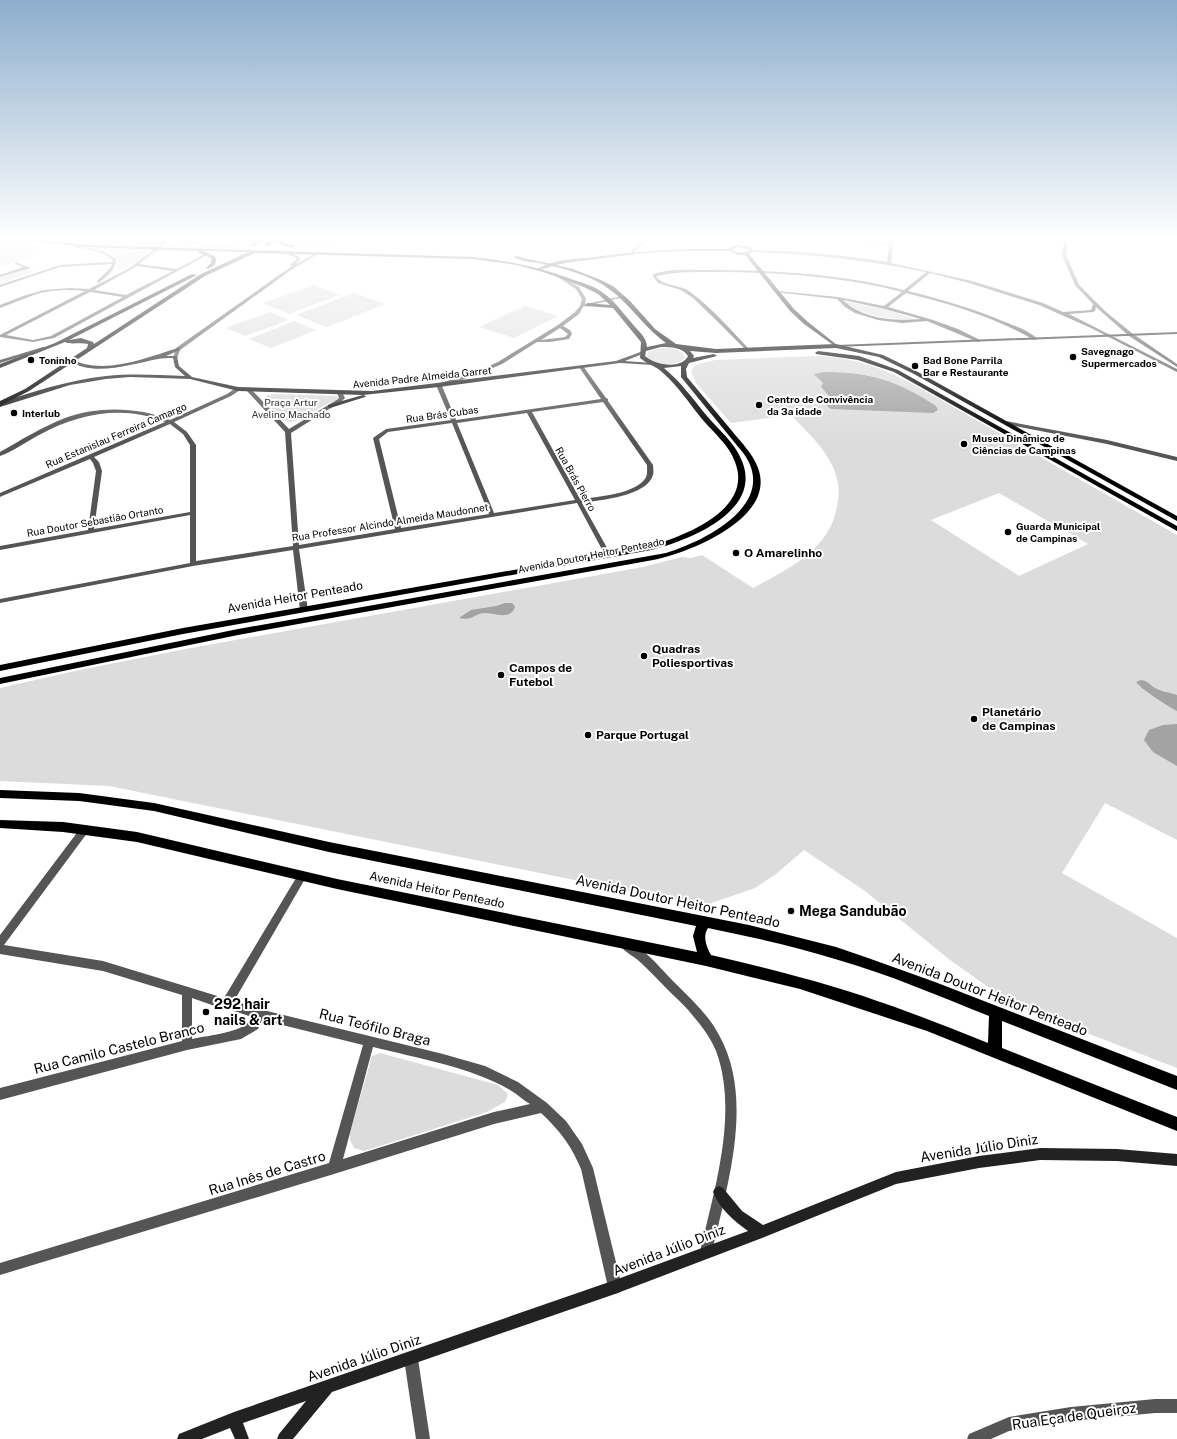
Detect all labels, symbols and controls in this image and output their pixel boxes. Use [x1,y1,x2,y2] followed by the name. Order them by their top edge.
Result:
[1081,345,1157,369] place label: Savegnago Supermercados
[1068,352,1078,362] marker: Savegnago Supermercados
[39,354,77,366] place label: Toninho
[923,354,1009,378] place label: Bad Bone Parrila Bar e Restaurante
[26,355,36,365] marker: Toninho
[910,361,920,371] marker: Bad Bone Parrila Bar e Restaurante
[352,364,492,390] street label: Avenida Padre Almeida Garret
[767,393,873,417] place label: Centro de Convivência da 3a idade
[251,396,331,420] park label: Praça Artur Avelino Machado
[44,400,189,470] street label: Rua Estanislau Ferreira Camargo
[754,400,764,410] marker: Centro de Convivência da 3a idade
[405,403,479,425] street label: Rua Brás Cubas
[22,407,60,419] place label: Interlub
[9,408,19,418] marker: Interlub
[972,432,1076,456] place label: Museu Dinâmico de Ciências de Campinas
[959,439,969,449] marker: Museu Dinâmico de Ciências de Campinas
[553,445,599,514] street label: Rua Brás Pierro
[291,501,489,543] street label: Rua Professor Alcindo Almeida Maudonnet
[26,503,165,539] street label: Rua Doutor Sebastião Ortanto
[1016,520,1100,544] place label: Guarda Municipal de Campinas
[1003,527,1013,537] marker: Guarda Municipal de Campinas
[517,535,666,575] street label: Avenida Doutor Heitor Penteado
[744,546,822,560] place label: O Amarelinho
[731,548,741,558] marker: O Amarelinho
[226,578,364,616] street label: Avenida Heitor Penteado
[652,642,733,670] place label: Quadras Poliesportivas
[639,651,649,661] marker: Quadras Poliesportivas
[509,661,572,689] place label: Campos de Futebol
[496,670,506,680] marker: Campos de Futebol
[982,705,1056,733] place label: Planetário de Campinas
[969,714,979,724] marker: Planetário de Campinas
[596,728,689,742] place label: Parque Portugal
[583,730,593,740] marker: Parque Portugal
[368,869,506,911] street label: Avenida Heitor Penteado
[574,872,782,931] street label: Avenida Doutor Heitor Penteado
[799,903,907,919] place label: Mega Sandubão
[786,906,796,916] marker: Mega Sandubão
[890,949,1090,1039] street label: Avenida Doutor Heitor Penteado
[214,996,283,1028] place label: 292 hair nails & art
[318,1005,432,1049] street label: Rua Teófilo Braga
[201,1007,211,1017] marker: 292 hair nails & art
[32,1019,206,1077] street label: Rua Camilo Castelo Branco
[919,1131,1039,1165] street label: Avenida Júlio Diniz
[207,1148,327,1198] street label: Rua Inês de Castro
[611,1221,728,1279] street label: Avenida Júlio Diniz
[305,1331,423,1385] street label: Avenida Júlio Diniz
[1011,1399,1137,1433] street label: Rua Eça de Queiroz

